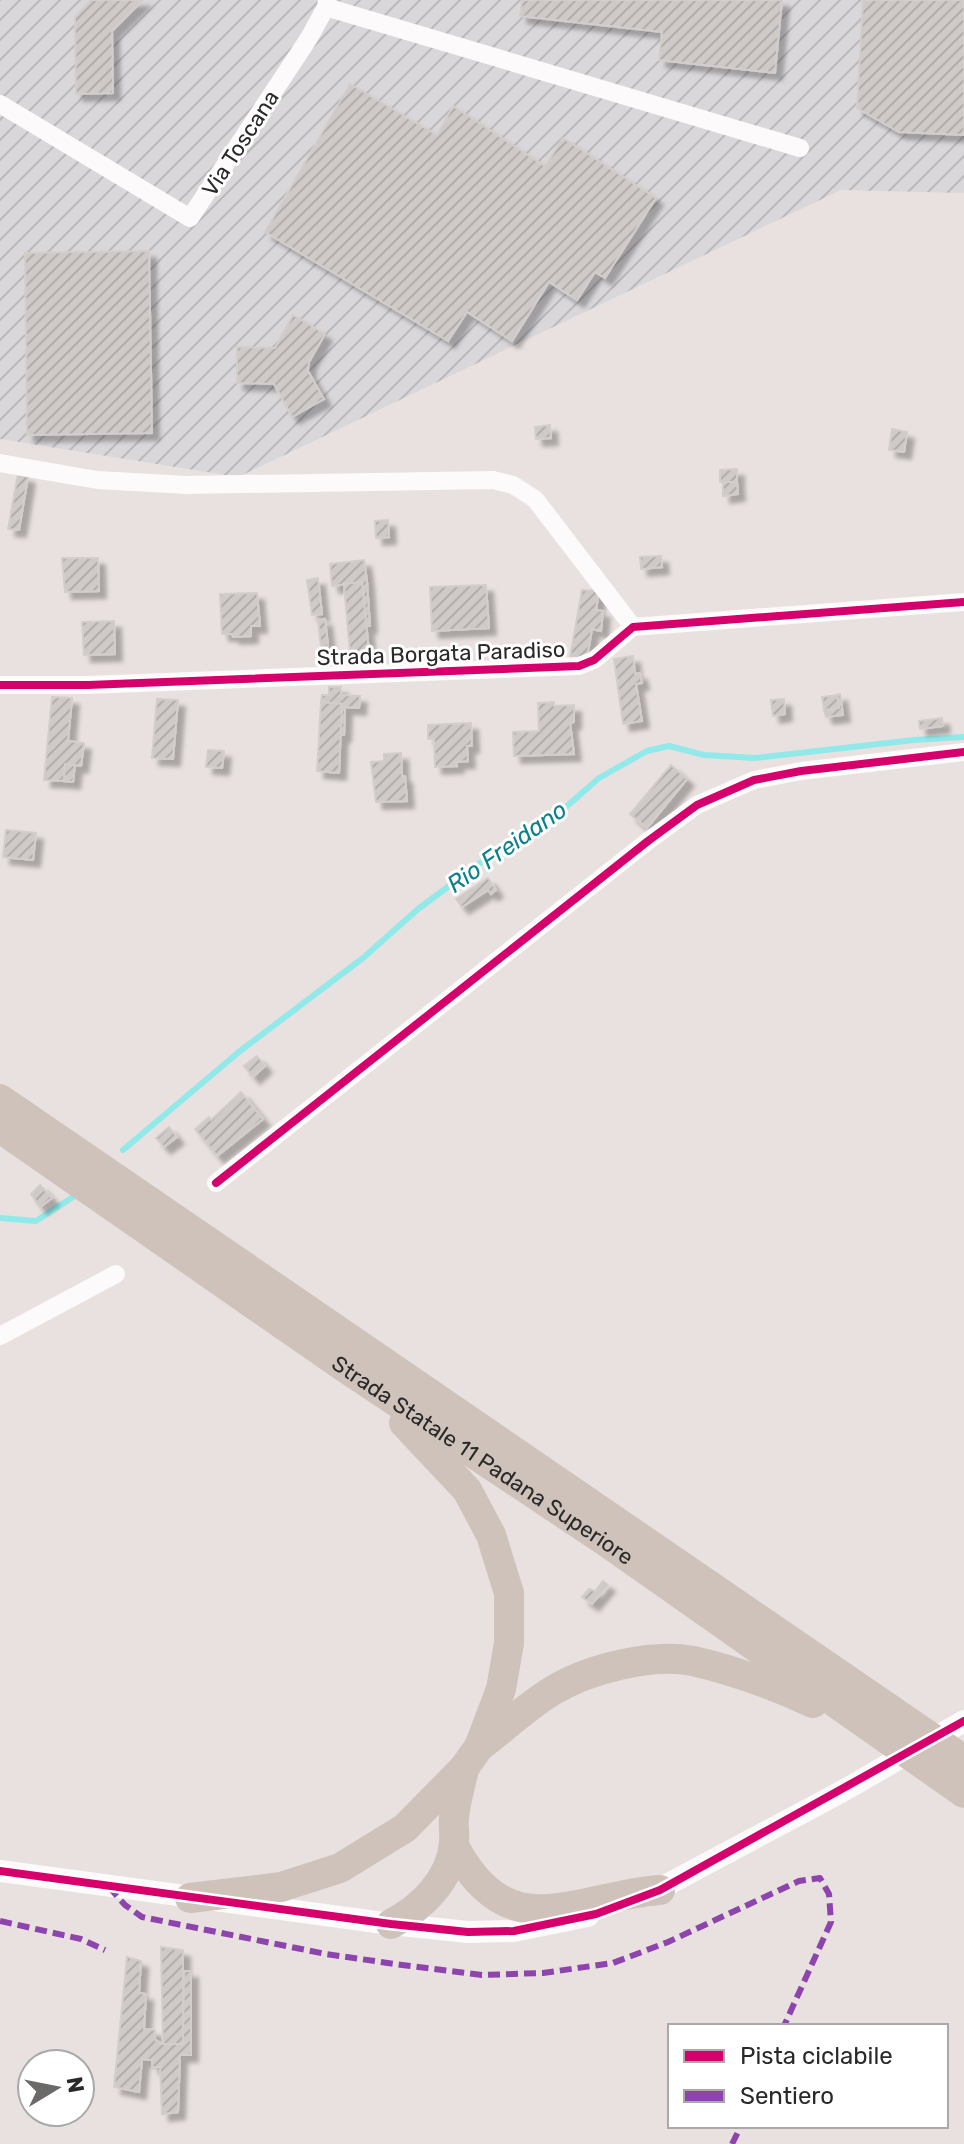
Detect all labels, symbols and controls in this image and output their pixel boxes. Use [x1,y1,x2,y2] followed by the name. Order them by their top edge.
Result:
[196,85,285,201] street label: Via Toscana
[316,636,566,671] street label: Strada Borgata Paradiso
[442,795,572,899] water label: Rio Freidano
[327,1350,639,1571] street label: Strada Statale 11 Padana Superiore
[668,2024,948,2128] legend
[740,2042,893,2070] text: Pista ciclabile
[16,2048,96,2128] north arrow
[61,2074,90,2095] text: N
[740,2082,834,2110] text: Sentiero

